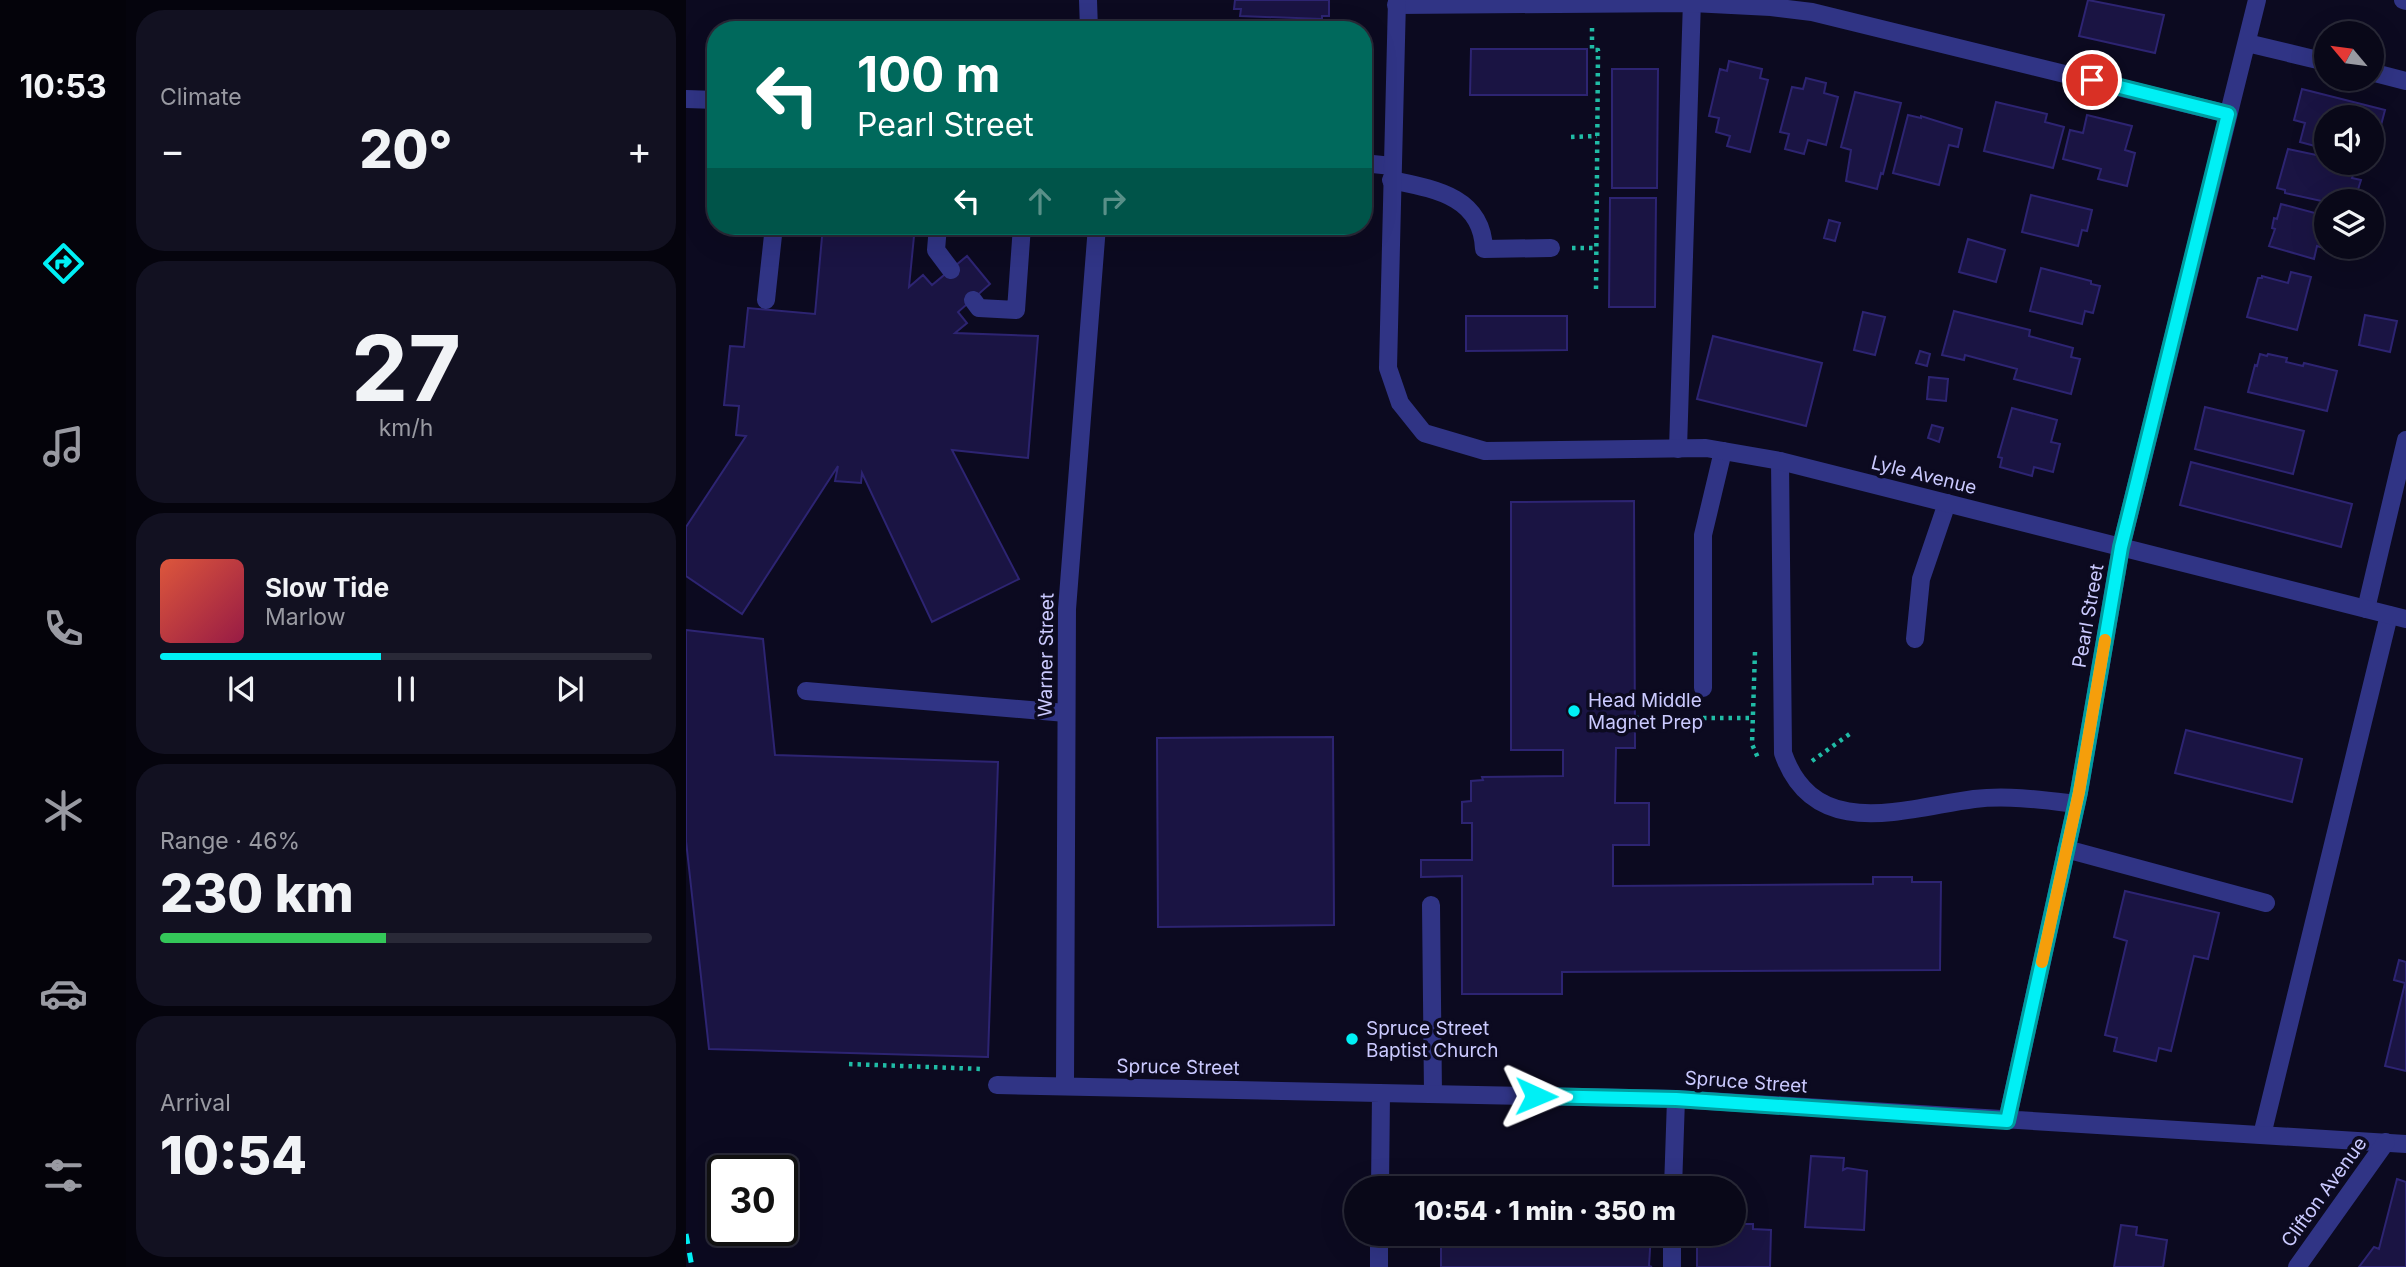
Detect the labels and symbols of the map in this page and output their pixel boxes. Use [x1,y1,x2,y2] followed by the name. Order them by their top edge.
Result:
[2314,21,2384,91] north arrow
[2062,50,2122,110] pin
[1869,451,1979,499] street label: Lyle Avenue
[2068,562,2108,670] street label: Pearl Street
[1033,593,1059,717] street label: Warner Street
[1588,689,1703,734] place label: Head Middle Magnet Prep
[1566,703,1582,719] marker: Head Middle Magnet Prep
[1366,1017,1498,1062] place label: Spruce Street Baptist Church
[1344,1031,1360,1047] marker: Spruce Street Baptist Church
[1116,1054,1240,1080] street label: Spruce Street
[1499,1059,1573,1133] position arrow
[1684,1066,1808,1098] street label: Spruce Street
[2276,1133,2372,1251] street label: Clifton Avenue
[707,1155,798,1246] speed limit sign: 30

